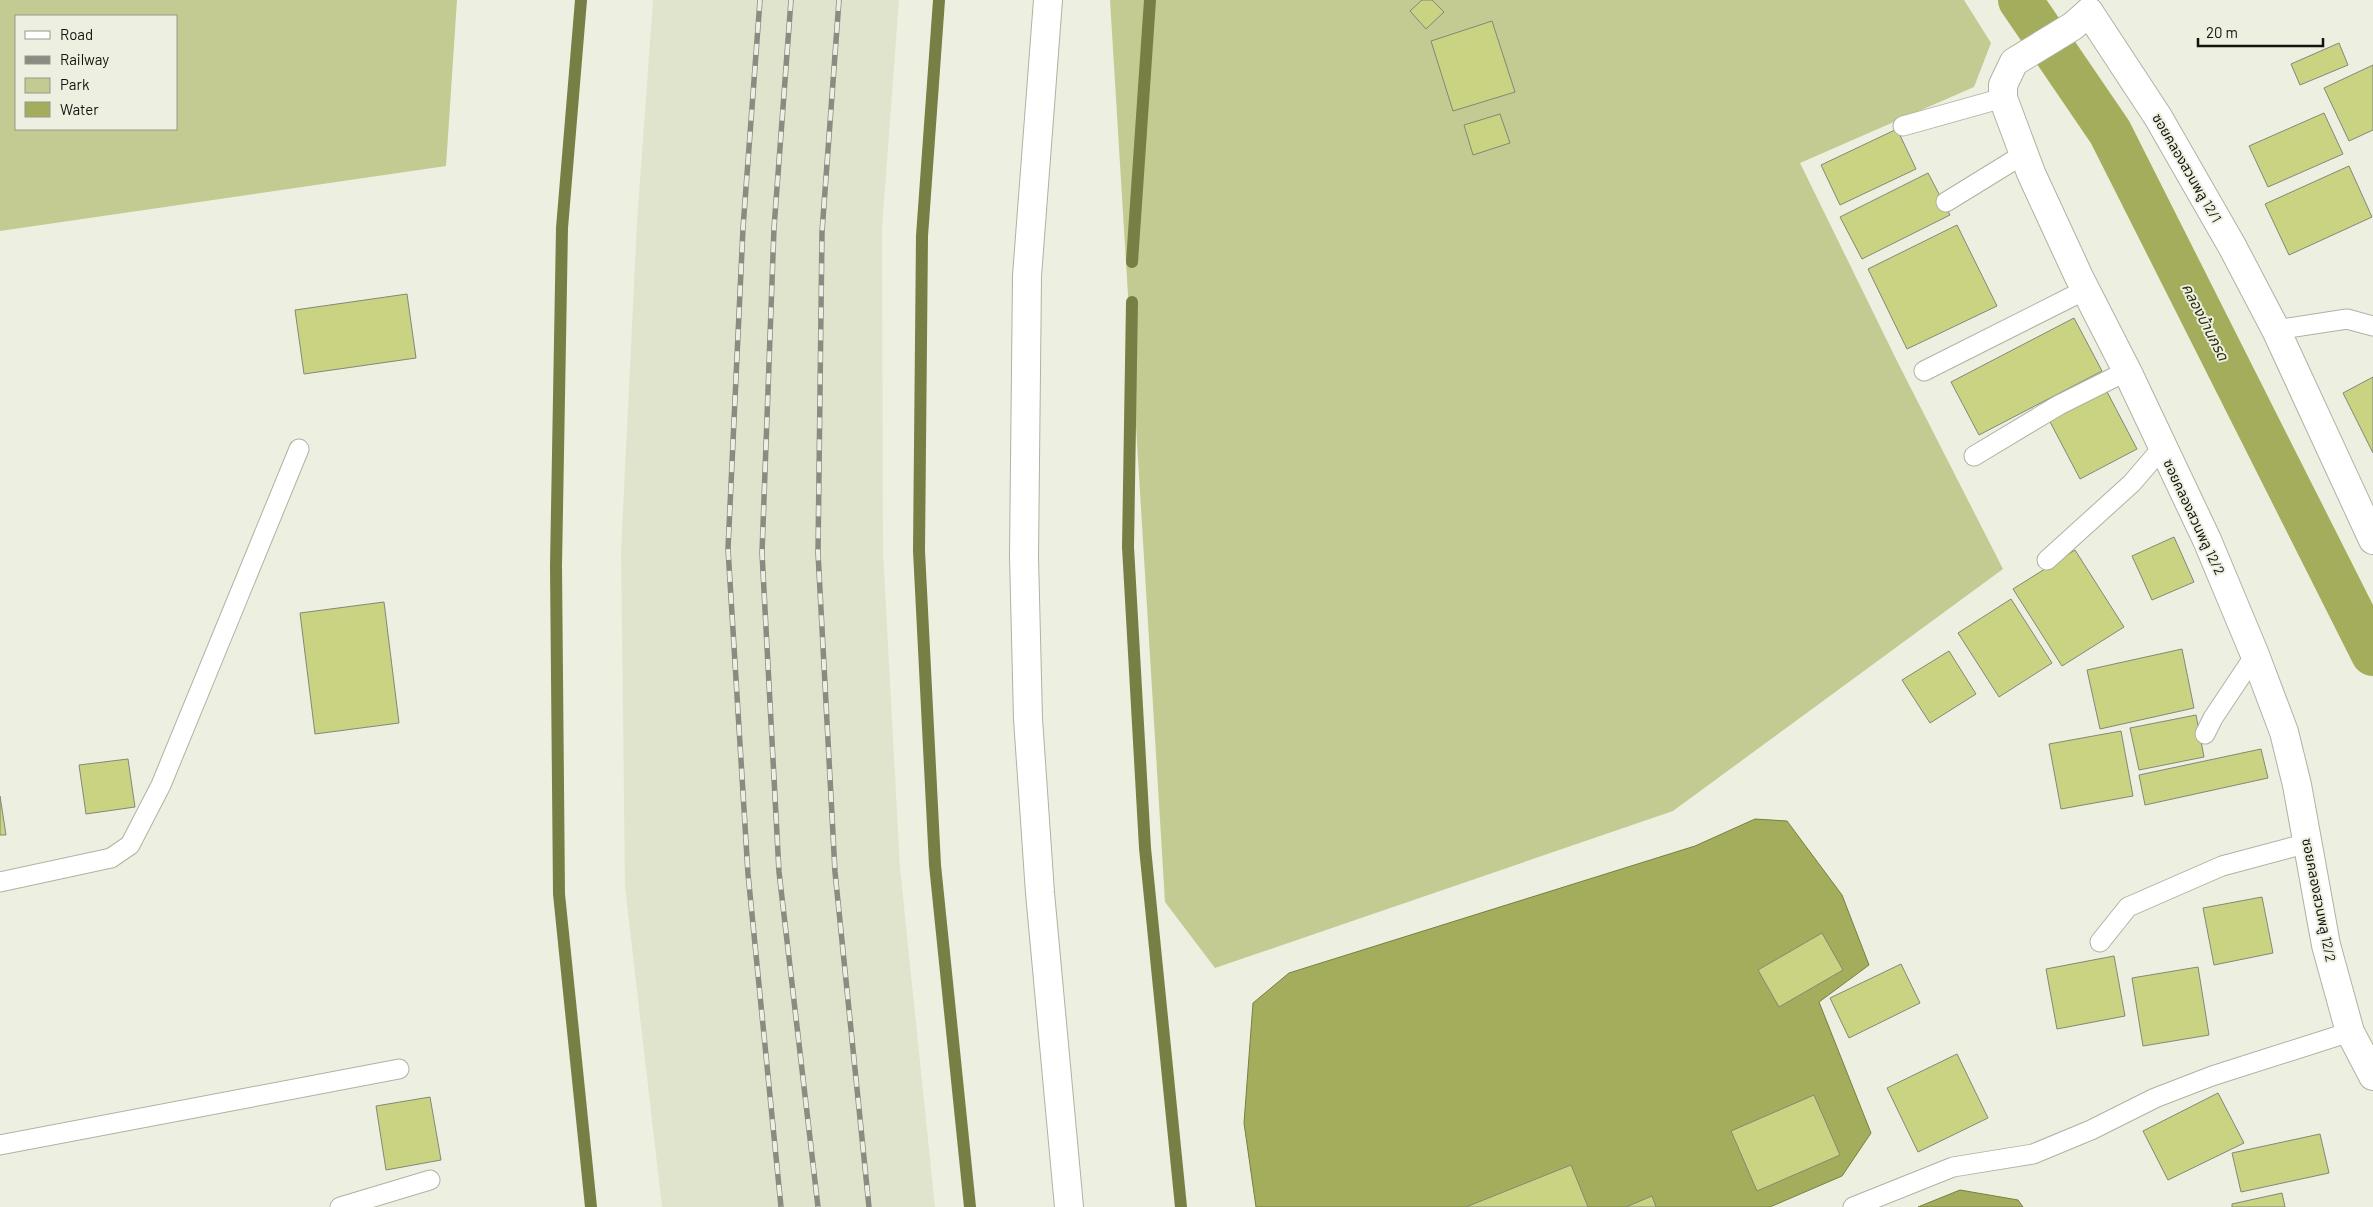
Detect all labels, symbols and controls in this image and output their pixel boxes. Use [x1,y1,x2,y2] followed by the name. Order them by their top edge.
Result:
[15,15,178,130] legend
[2198,15,2323,47] scale bar
[2206,23,2238,41] text: 20 m
[60,25,93,43] text: Road
[60,50,109,68] text: Railway
[60,75,90,93] text: Park
[60,100,99,118] text: Water
[2148,110,2226,226] street label: ซอยคลองสวนพลู 12/1
[2179,280,2233,364] water label: คลองบ้านกรด
[2159,456,2229,578] street label: ซอยคลองสวนพลู 12/2
[2298,837,2340,963] street label: ซอยคลองสวนพลู 12/2

